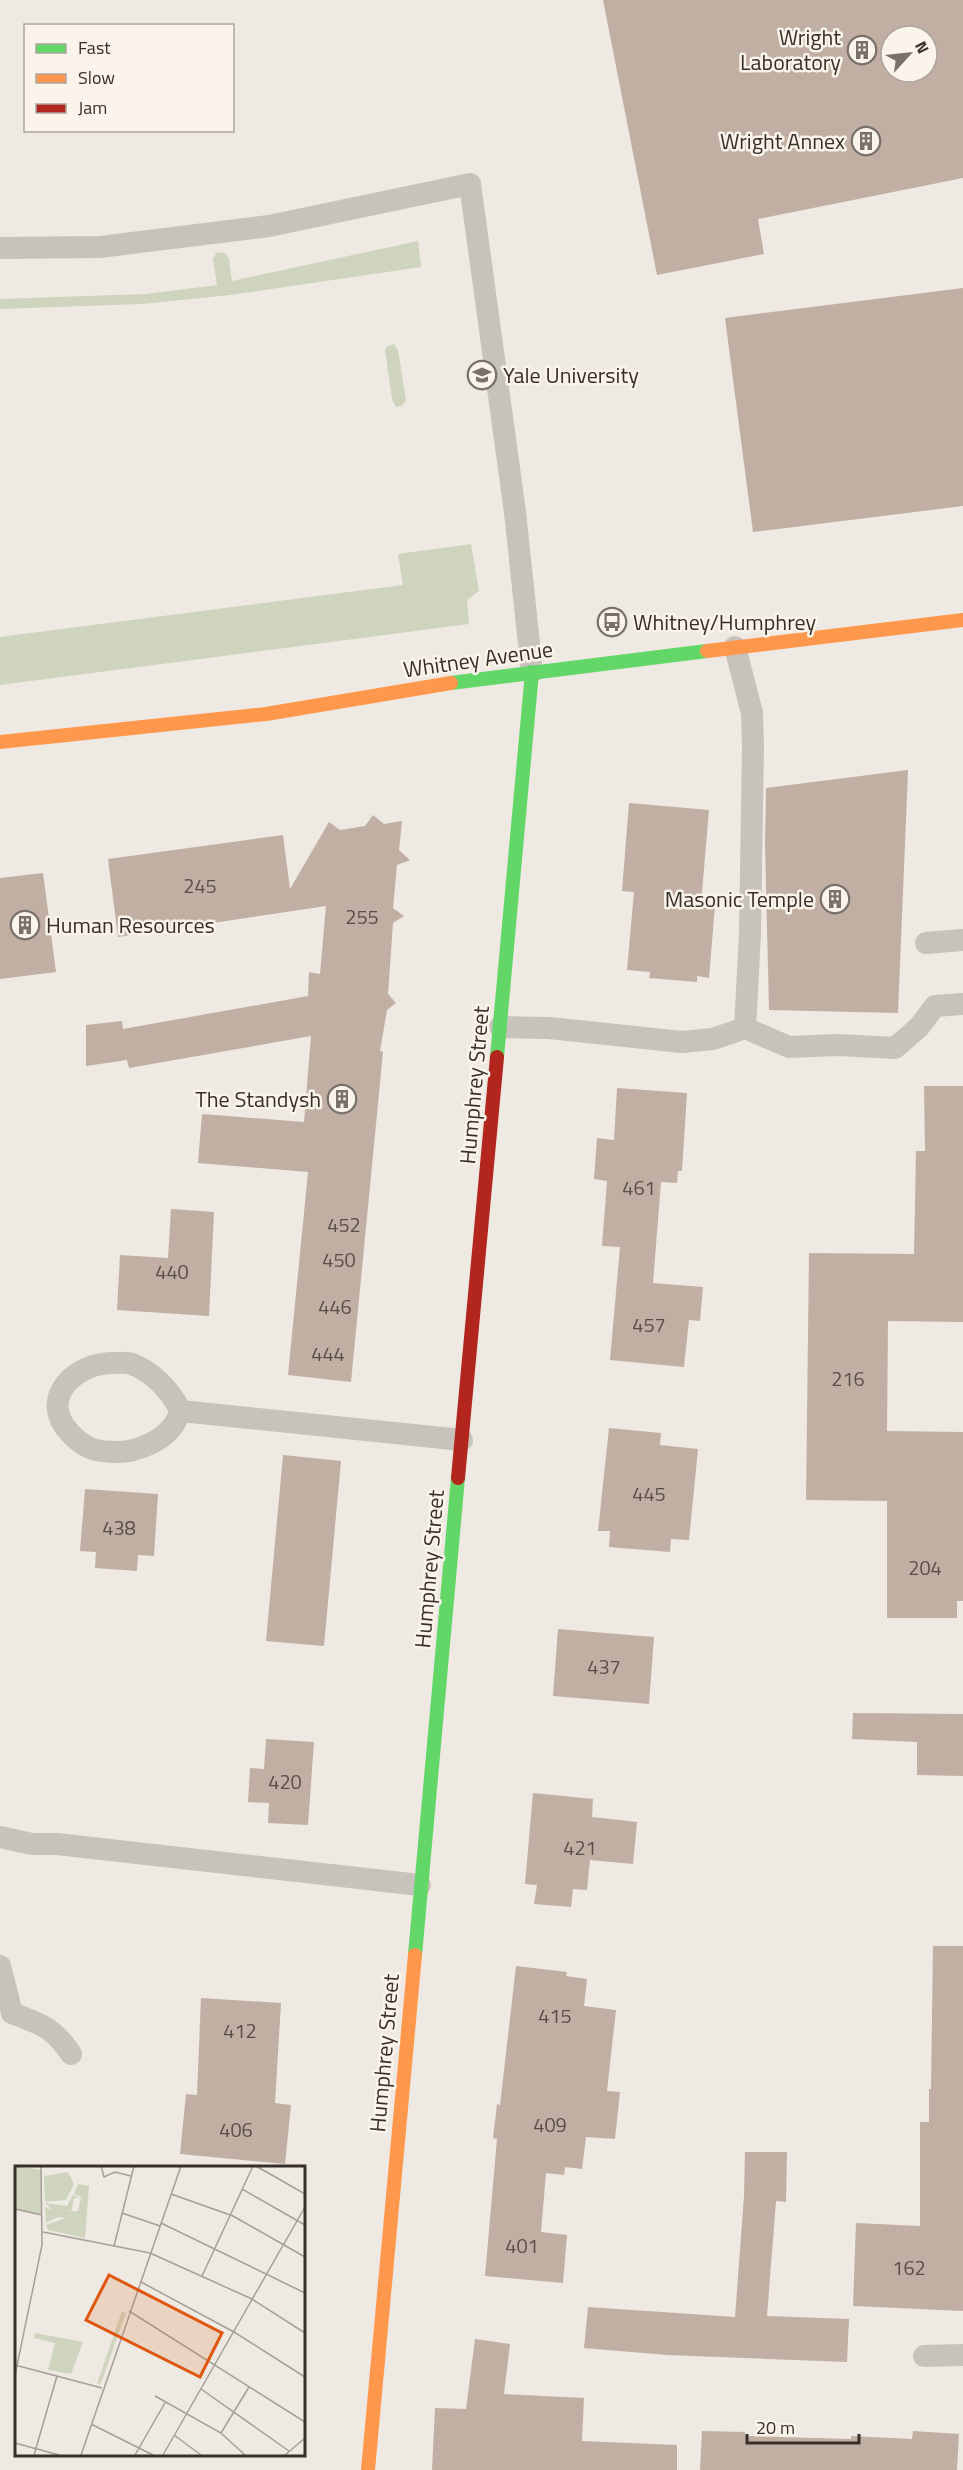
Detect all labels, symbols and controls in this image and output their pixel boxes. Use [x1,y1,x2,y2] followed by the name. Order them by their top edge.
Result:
[740,20,841,79] place label: Wright Laboratory
[24,24,234,132] legend
[879,24,939,84] north arrow
[78,34,111,61] text: Fast
[846,34,878,66] building icon: Wright Laboratory
[909,37,936,58] text: N
[78,64,115,91] text: Slow
[78,94,107,121] text: Jam
[720,124,845,158] place label: Wright Annex
[850,125,882,157] building icon: Wright Annex
[503,358,639,392] place label: Yale University
[466,359,498,391] school or university icon: Yale University
[633,605,816,639] place label: Whitney/Humphrey
[596,606,628,638] bus stop icon: Whitney/Humphrey
[401,632,555,686] street label: Whitney Avenue
[183,870,217,901] house number: 245
[665,882,814,916] place label: Masonic Temple
[819,883,851,915] building icon: Masonic Temple
[345,901,379,932] house number: 255
[46,908,215,942] place label: Human Resources
[9,909,41,941] building icon: Human Resources
[450,1004,498,1166] street label: Humphrey Street
[195,1082,321,1116] place label: The Standysh
[326,1083,358,1115] building icon: The Standysh
[622,1172,656,1203] house number: 461
[327,1209,361,1240] house number: 452
[322,1244,356,1275] house number: 450
[155,1256,189,1287] house number: 440
[318,1291,352,1322] house number: 446
[632,1309,666,1340] house number: 457
[311,1338,345,1369] house number: 444
[831,1363,865,1394] house number: 216
[632,1478,666,1509] house number: 445
[405,1488,453,1650] street label: Humphrey Street
[102,1512,136,1543] house number: 438
[908,1552,942,1583] house number: 204
[587,1651,621,1682] house number: 437
[268,1766,302,1797] house number: 420
[563,1832,597,1863] house number: 421
[360,1972,408,2134] street label: Humphrey Street
[538,2000,572,2031] house number: 415
[223,2015,257,2046] house number: 412
[533,2109,567,2140] house number: 409
[219,2114,253,2145] house number: 406
[15,2166,304,2455] inset map
[505,2230,539,2261] house number: 401
[892,2252,926,2283] house number: 162
[747,2407,860,2445] scale bar
[756,2414,795,2441] text: 20 m

